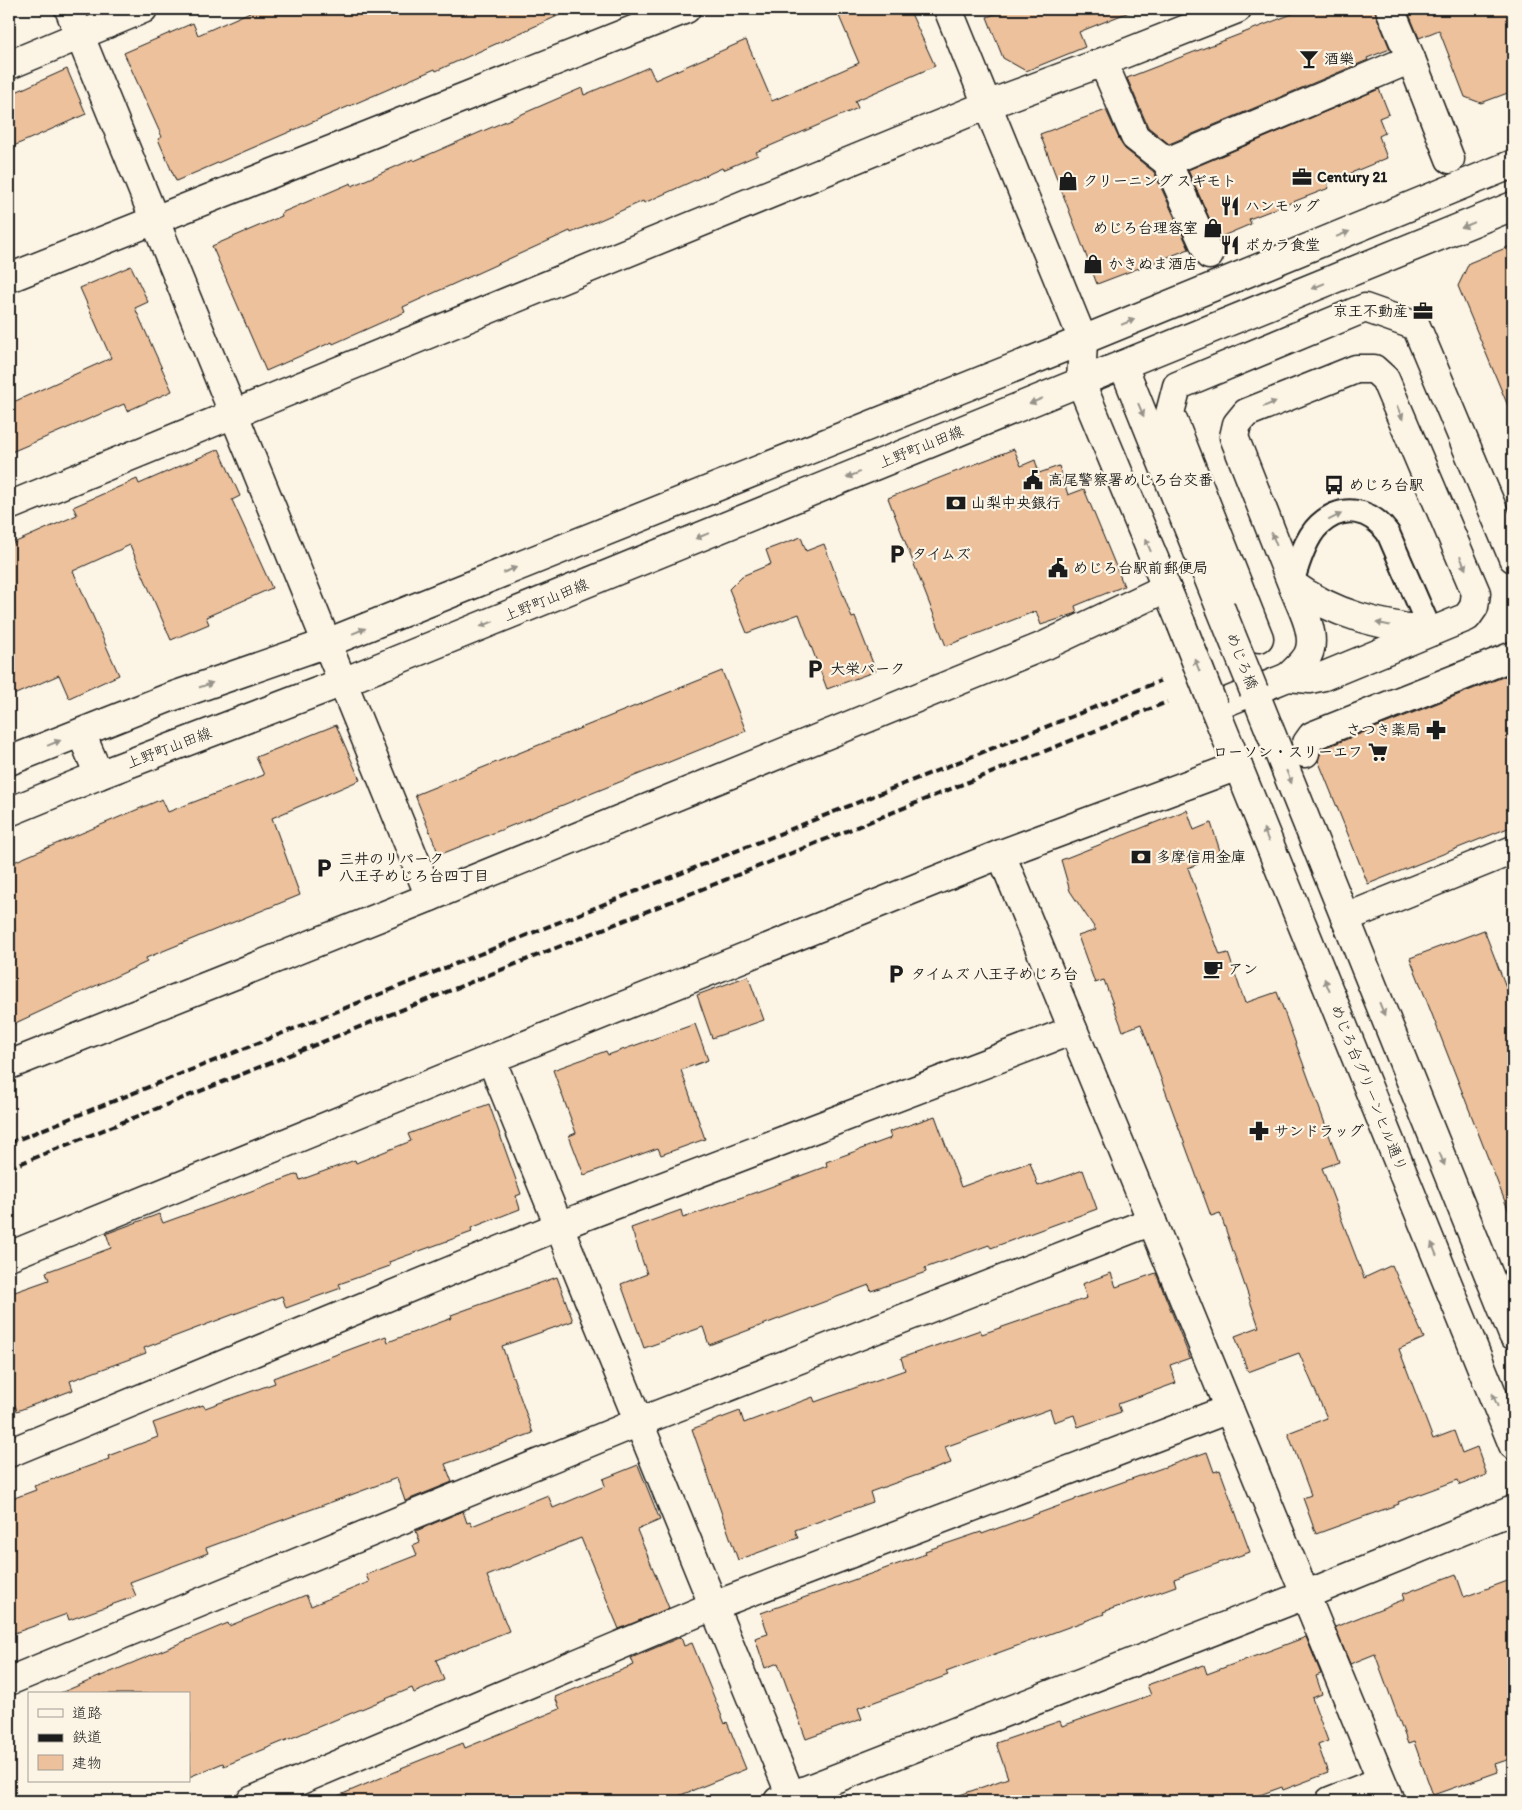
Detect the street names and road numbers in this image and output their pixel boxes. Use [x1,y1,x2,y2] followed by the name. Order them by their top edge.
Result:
[876,422,966,472] street label: 上野町山田線
[501,575,591,625] street label: 上野町山田線
[1222,630,1262,692] street label: めじろ橋
[124,723,214,773] street label: 上野町山田線
[1327,1002,1411,1174] street label: めじろ台グリーンヒル通り

